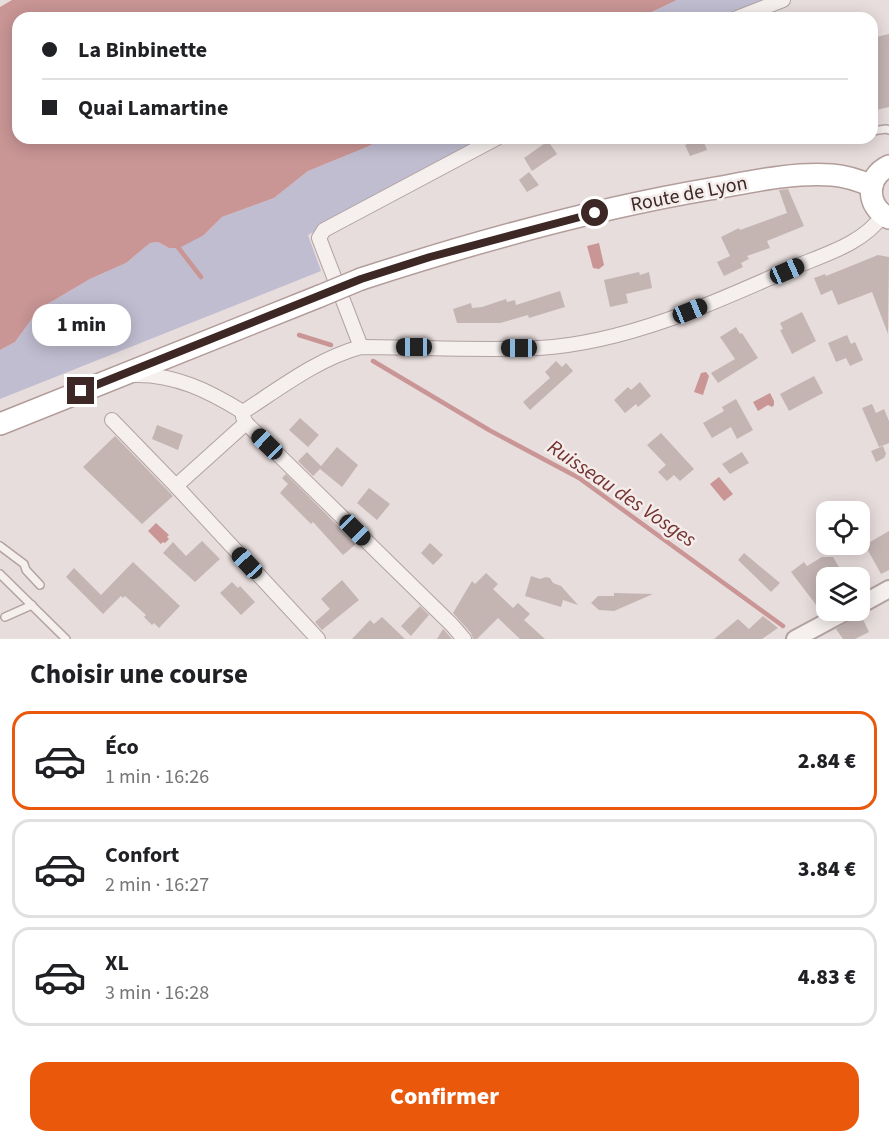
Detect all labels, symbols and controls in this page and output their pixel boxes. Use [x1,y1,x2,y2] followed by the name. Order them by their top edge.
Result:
[78,34,207,66] text: La Binbinette
[78,92,228,124] text: Quai Lamartine
[628,169,750,219] street label: Route de Lyon
[581,199,608,226] route start
[767,255,807,287] car
[670,296,710,326] car
[32,304,130,346] callout: 1 min
[57,311,106,339] text: 1 min
[396,338,432,356] car
[501,339,537,357] car
[67,377,94,404] route end
[248,425,286,463] car
[542,432,702,554] water label: Ruisseau des Vosges
[816,501,870,621] map controls
[816,501,870,555] button: locate
[336,511,374,549] car
[228,544,266,582] car
[816,567,870,621] button: layers
[30,655,248,694] text: Choisir une course
[105,731,139,763] text: Éco
[33,734,87,788] icon: car
[798,745,856,777] text: 2.84 €
[105,763,209,791] text: 1 min · 16:26
[105,839,179,871] text: Confort
[33,842,87,896] icon: car
[798,853,856,885] text: 3.84 €
[105,871,209,899] text: 2 min · 16:27
[105,947,129,979] text: XL
[33,950,87,1004] icon: car
[798,961,856,993] text: 4.83 €
[105,979,209,1007] text: 3 min · 16:28
[30,1062,859,1131] button: Confirmer

